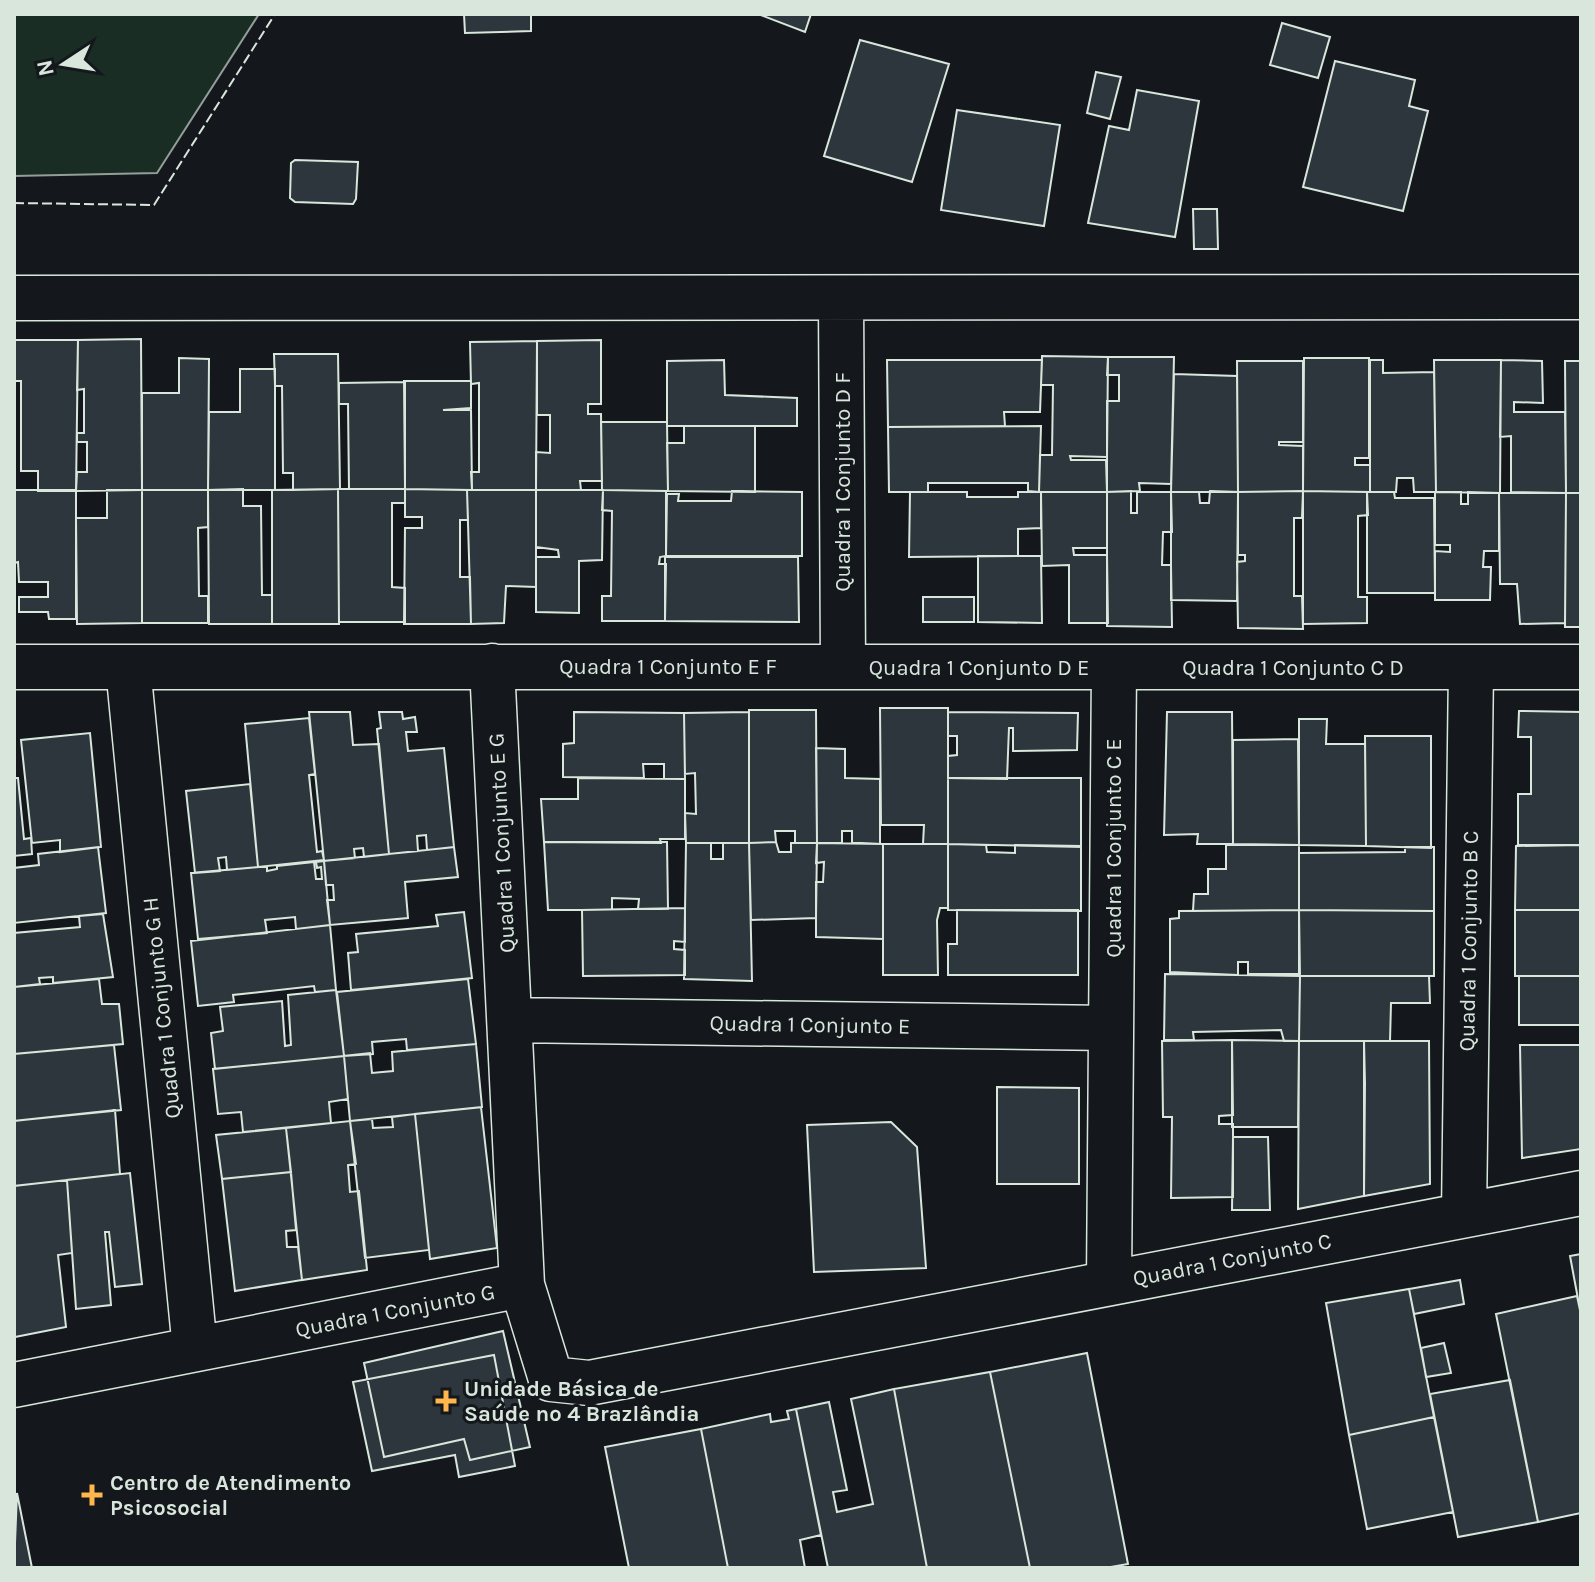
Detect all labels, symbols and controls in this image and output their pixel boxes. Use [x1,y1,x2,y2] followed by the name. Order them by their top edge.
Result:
[24,24,104,104] north arrow
[31,58,60,78] text: N
[830,372,856,592] street label: Quadra 1 Conjunto D F
[559,654,777,680] street label: Quadra 1 Conjunto E F
[869,655,1089,681] street label: Quadra 1 Conjunto D E
[1182,655,1404,681] street label: Quadra 1 Conjunto C D
[483,732,521,954] street label: Quadra 1 Conjunto E G
[1101,738,1127,958] street label: Quadra 1 Conjunto C E
[1454,830,1484,1052] street label: Quadra 1 Conjunto B C
[137,896,187,1120] street label: Quadra 1 Conjunto G H
[709,1010,911,1040] street label: Quadra 1 Conjunto E
[1131,1228,1334,1292] street label: Quadra 1 Conjunto C
[293,1279,497,1343] street label: Quadra 1 Conjunto G
[464,1376,699,1427] place label: Unidade Básica de Saúde nº 4 Brazlândia
[435,1390,457,1412] marker: Unidade Básica de Saúde nº 4 Brazlândia
[110,1470,351,1521] place label: Centro de Atendimento Psicosocial
[81,1484,103,1506] marker: Centro de Atendimento Psicosocial

